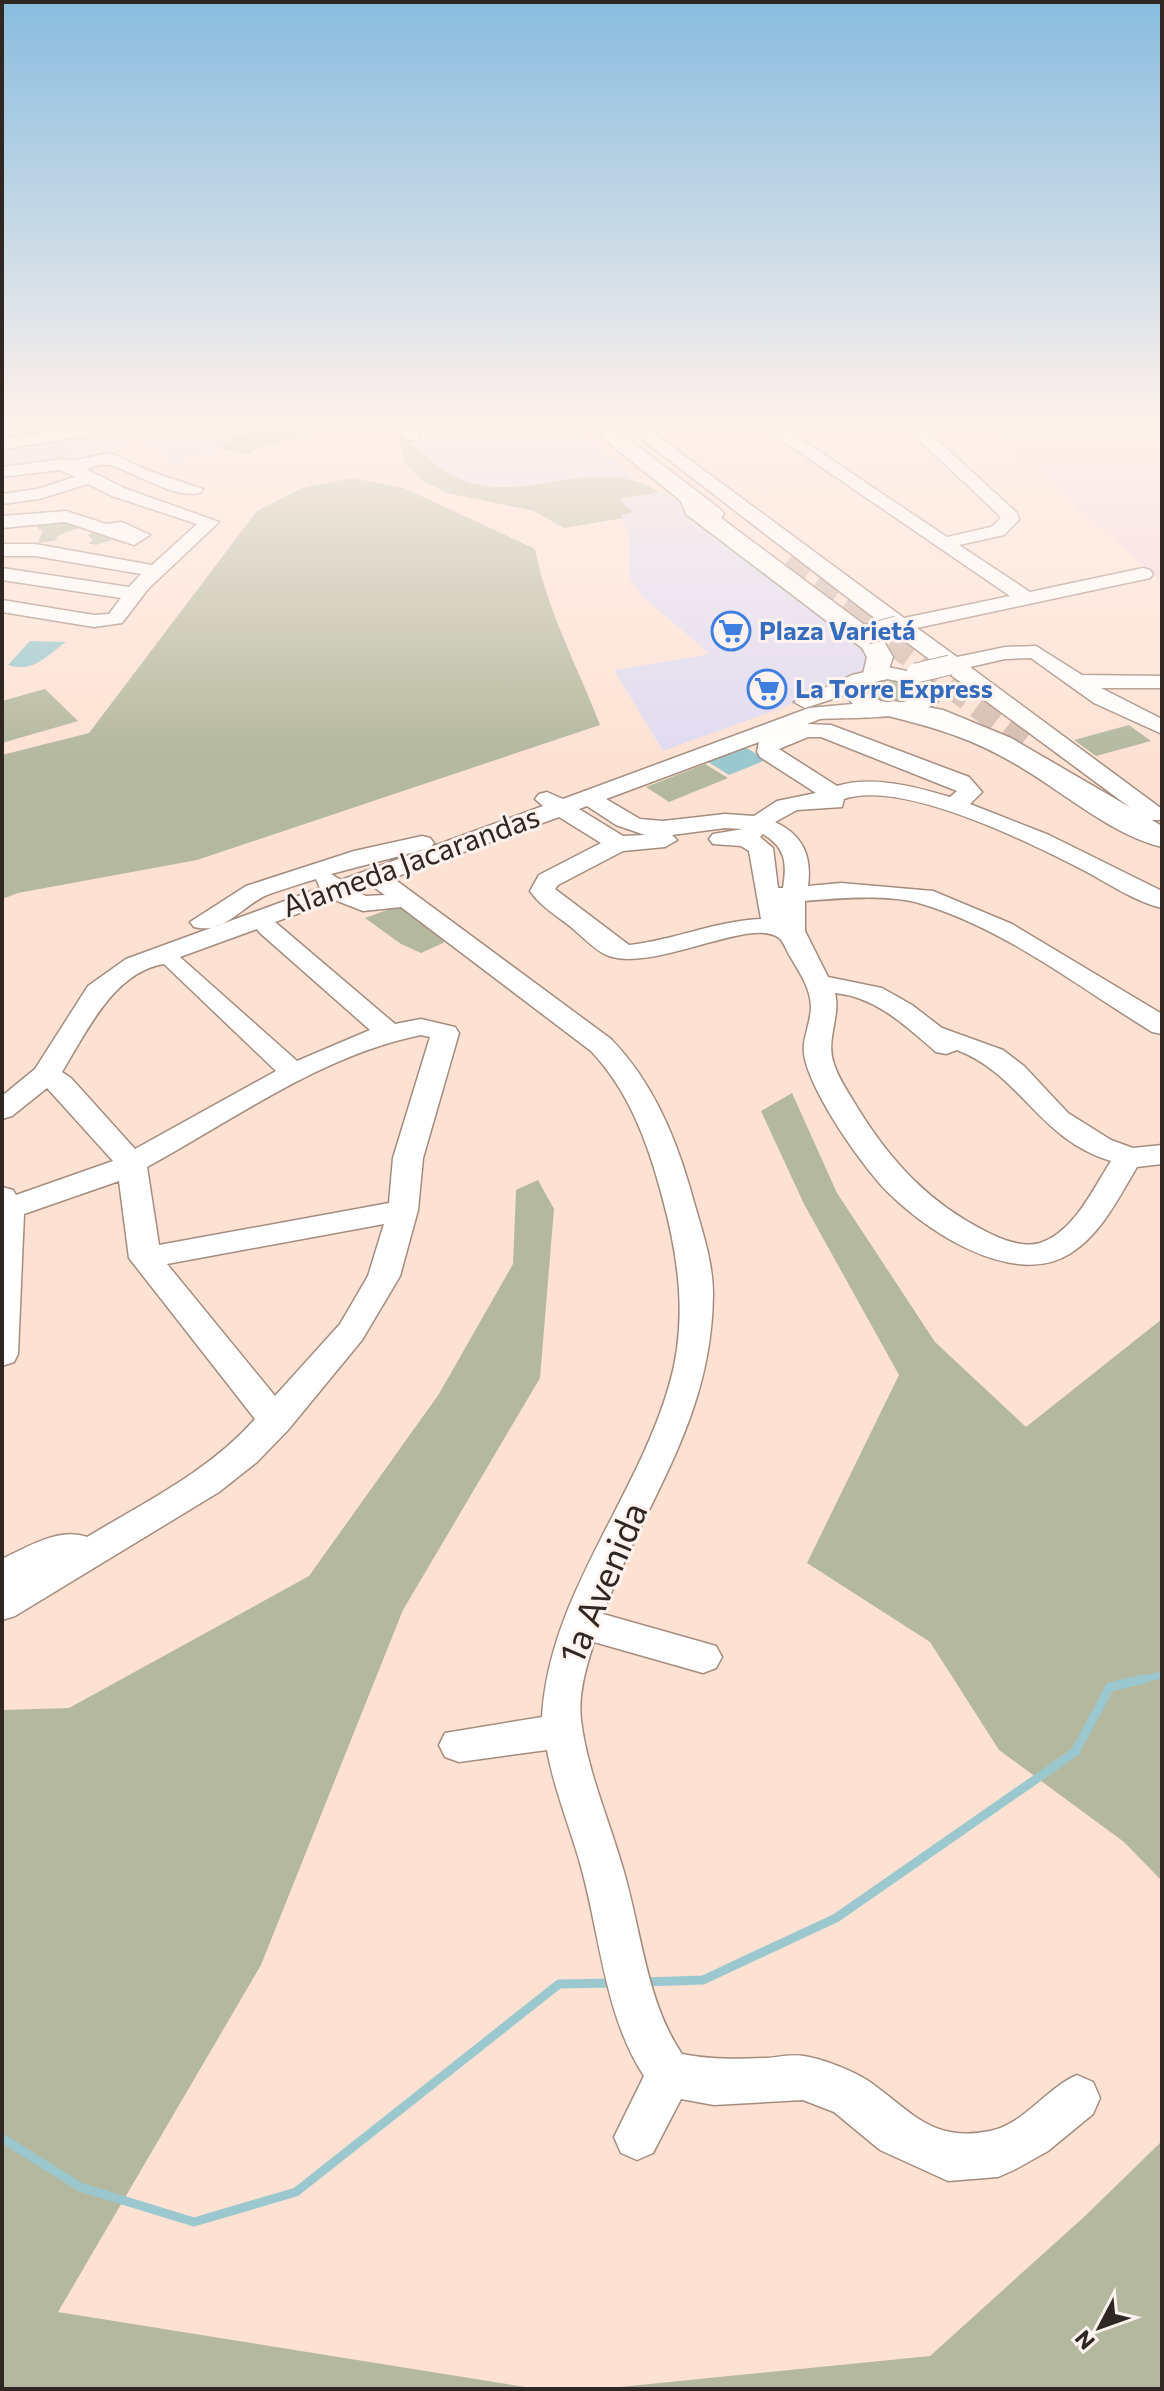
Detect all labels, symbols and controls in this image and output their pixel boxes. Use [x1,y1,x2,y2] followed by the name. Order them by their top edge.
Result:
[710,610,752,652] supermarket icon: Plaza Varietá
[759,614,916,645] place label: Plaza Varietá
[746,668,788,710] supermarket icon: La Torre Express
[795,672,993,703] place label: La Torre Express
[277,796,544,923] street label: Alameda Jacarandas
[548,1495,655,1669] street label: 1a Avenida
[1060,2287,1140,2367] north arrow
[1069,2325,1100,2356] text: N

